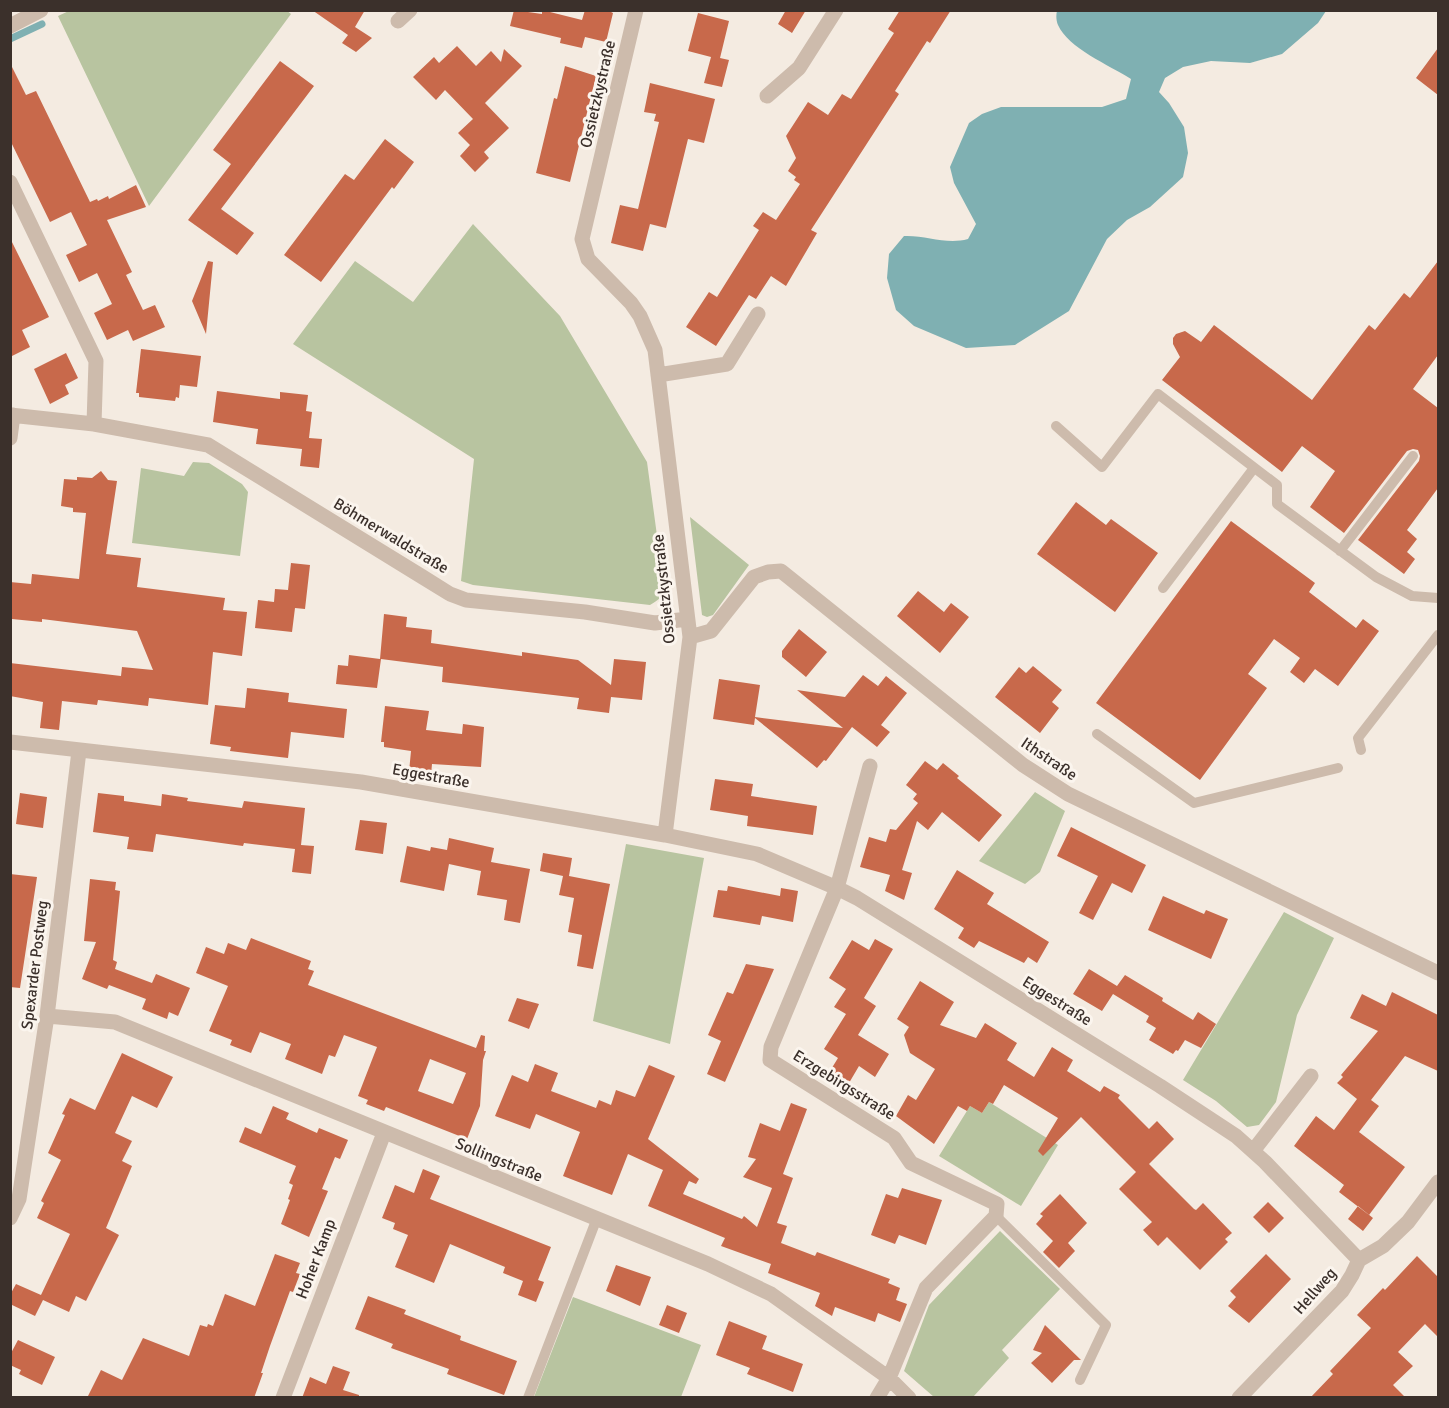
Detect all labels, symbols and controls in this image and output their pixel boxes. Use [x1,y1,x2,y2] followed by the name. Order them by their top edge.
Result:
[576,38,620,150] street label: Ossietzkystraße
[330,494,452,578] street label: Böhmerwaldstraße
[648,533,680,645] street label: Ossietzkystraße
[1017,733,1081,785] street label: Ithstraße
[391,759,471,793] street label: Eggestraße
[17,899,53,1031] street label: Spexarder Postweg
[1018,972,1096,1030] street label: Eggestraße
[789,1045,899,1125] street label: Erzgebirgsstraße
[452,1133,546,1187] street label: Sollingstraße
[292,1216,340,1302] street label: Hoher Kamp
[1289,1263,1341,1319] street label: Hellweg

